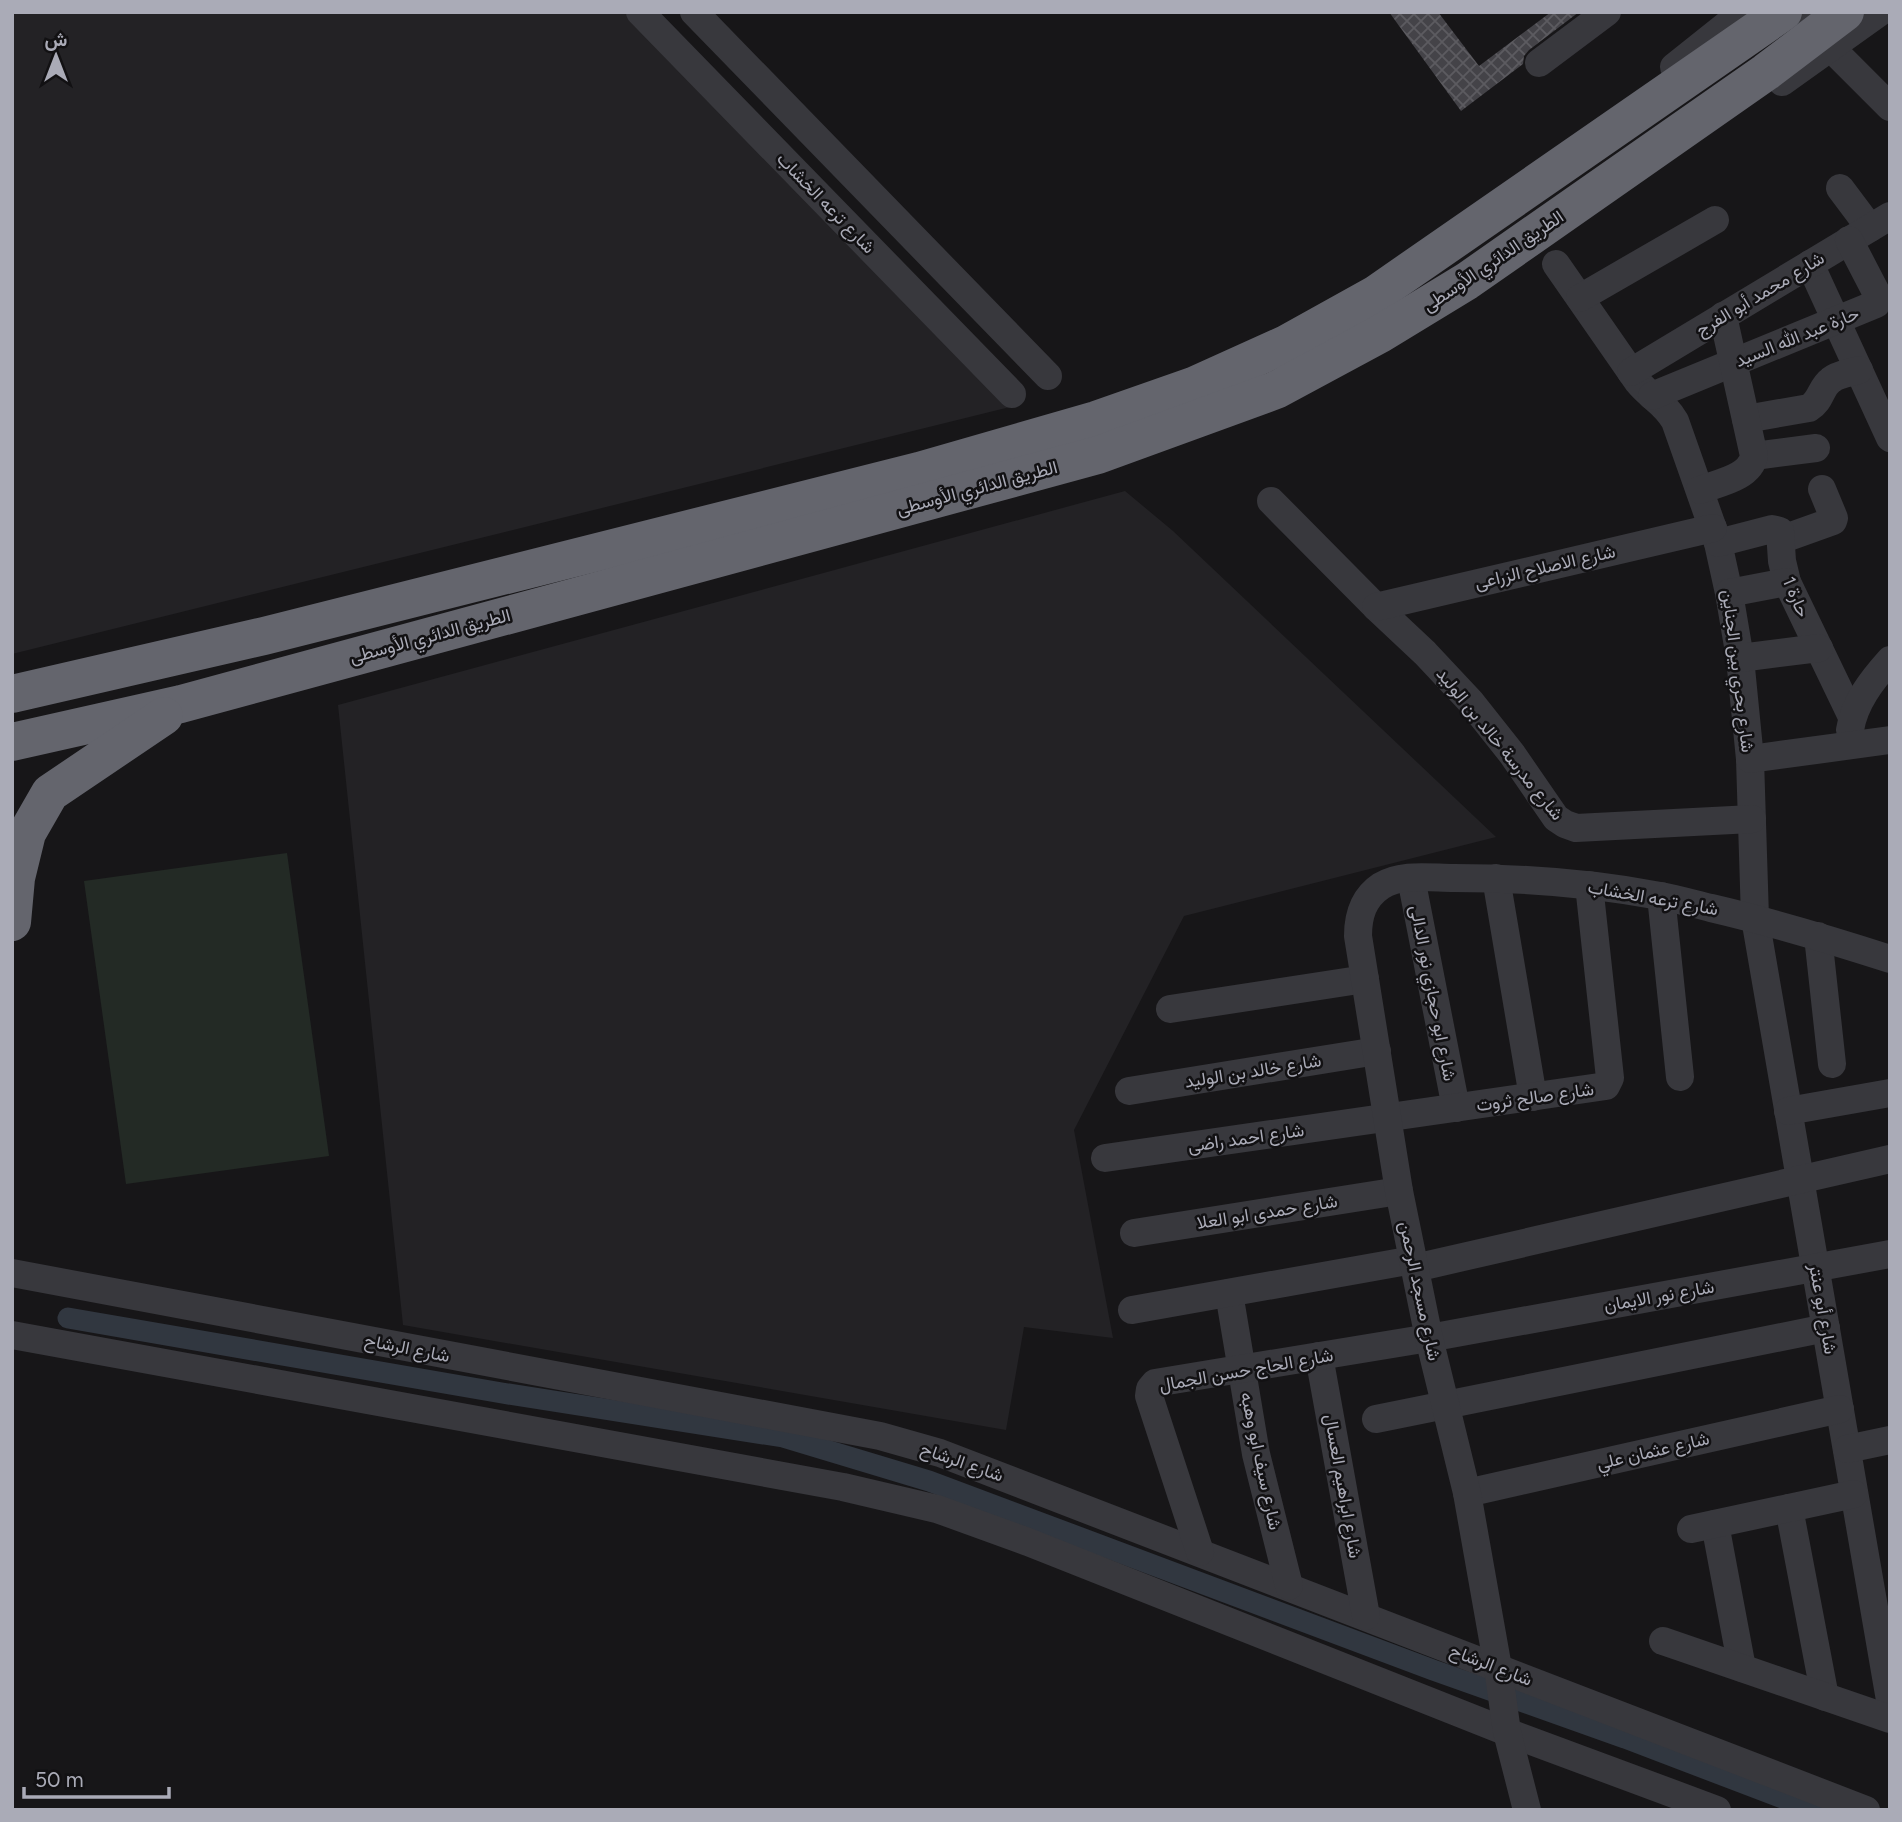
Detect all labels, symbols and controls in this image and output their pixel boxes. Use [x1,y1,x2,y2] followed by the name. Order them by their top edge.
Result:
[21,21,91,91] north arrow
[45,28,68,51] text: ش
[771,148,880,259] street label: شارع ترعه الخشاب
[1418,206,1570,320] street label: الطريق الدائري الأوسطى
[1692,247,1829,342] street label: شارع محمد أبو الفرج
[1732,302,1862,372] street label: حارة عبد الله السيد
[894,456,1061,524] street label: الطريق الدائري الأوسطى
[1473,540,1618,595] street label: شارع الاصلاح الزراعى
[1778,573,1814,621] street label: حارة 1
[1713,588,1759,754] street label: شارع بحري بين الجناين
[347,604,514,672] street label: الطريق الدائري الأوسطى
[1431,663,1568,825] street label: شارع مدرسة خالد بن الوليد
[1586,876,1720,921] street label: شارع ترعه الخشاب
[1401,903,1461,1084] street label: شارع ابو حجازي نور الدالى
[1183,1049,1323,1094] street label: شارع خالد بن الوليد
[1475,1078,1595,1117] street label: شارع صالح ثروت
[1187,1119,1306,1158] street label: شارع احمد راضى
[1195,1190,1339,1235] street label: شارع حمدى ابو العلا
[1394,1219,1446,1363] street label: شارع مسجد الرحمن
[1803,1261,1842,1356] street label: شارع أبو عنتر
[1602,1275,1716,1318] street label: شارع نور الايمان
[362,1329,452,1368] street label: شارع الرشاح
[1157,1344,1335,1397] street label: شارع الحاج حسن الجمال
[1235,1390,1286,1532] street label: شارع سيف ابو وهبه
[1319,1412,1367,1560] street label: شارع ابراهيم العسال
[1595,1427,1712,1479] street label: شارع عثمان علي
[917,1438,1006,1487] street label: شارع الرشاح
[1446,1639,1535,1692] street label: شارع الرشاح
[24,1756,170,1800] scale bar
[35,1767,84,1792] text: 50 m

